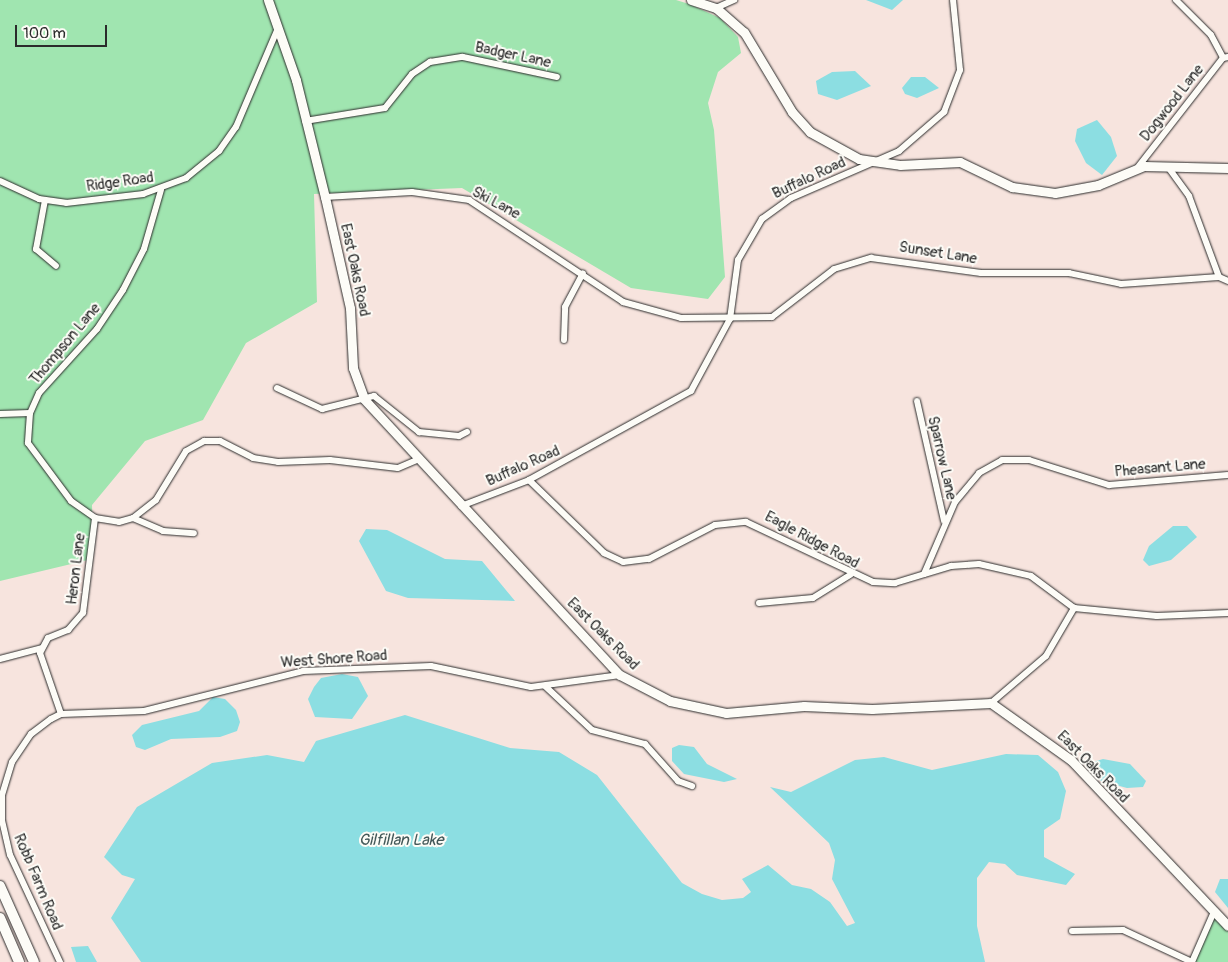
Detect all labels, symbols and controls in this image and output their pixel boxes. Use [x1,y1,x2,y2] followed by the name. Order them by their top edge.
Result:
[18,15,110,47] scale bar
[23,24,66,43] text: 100 m
[473,38,553,72] street label: Badger Lane
[1136,61,1208,145] street label: Dogwood Lane
[770,153,848,203] street label: Buffalo Road
[85,168,155,196] street label: Ridge Road
[469,183,523,223] street label: Ski Lane
[336,222,374,318] street label: East Oaks Road
[898,238,978,268] street label: Sunset Lane
[26,300,104,388] street label: Thompson Lane
[924,414,960,502] street label: Sparrow Lane
[483,442,563,490] street label: Buffalo Road
[1114,455,1206,481] street label: Pheasant Lane
[762,508,862,572] street label: Eagle Ridge Road
[63,532,89,606] street label: Heron Lane
[563,594,643,674] street label: East Oaks Road
[280,646,388,672] street label: West Shore Road
[1053,727,1133,807] street label: East Oaks Road
[359,830,443,850] water label: Gilfillan Lake
[10,831,66,933] street label: Robb Farm Road

